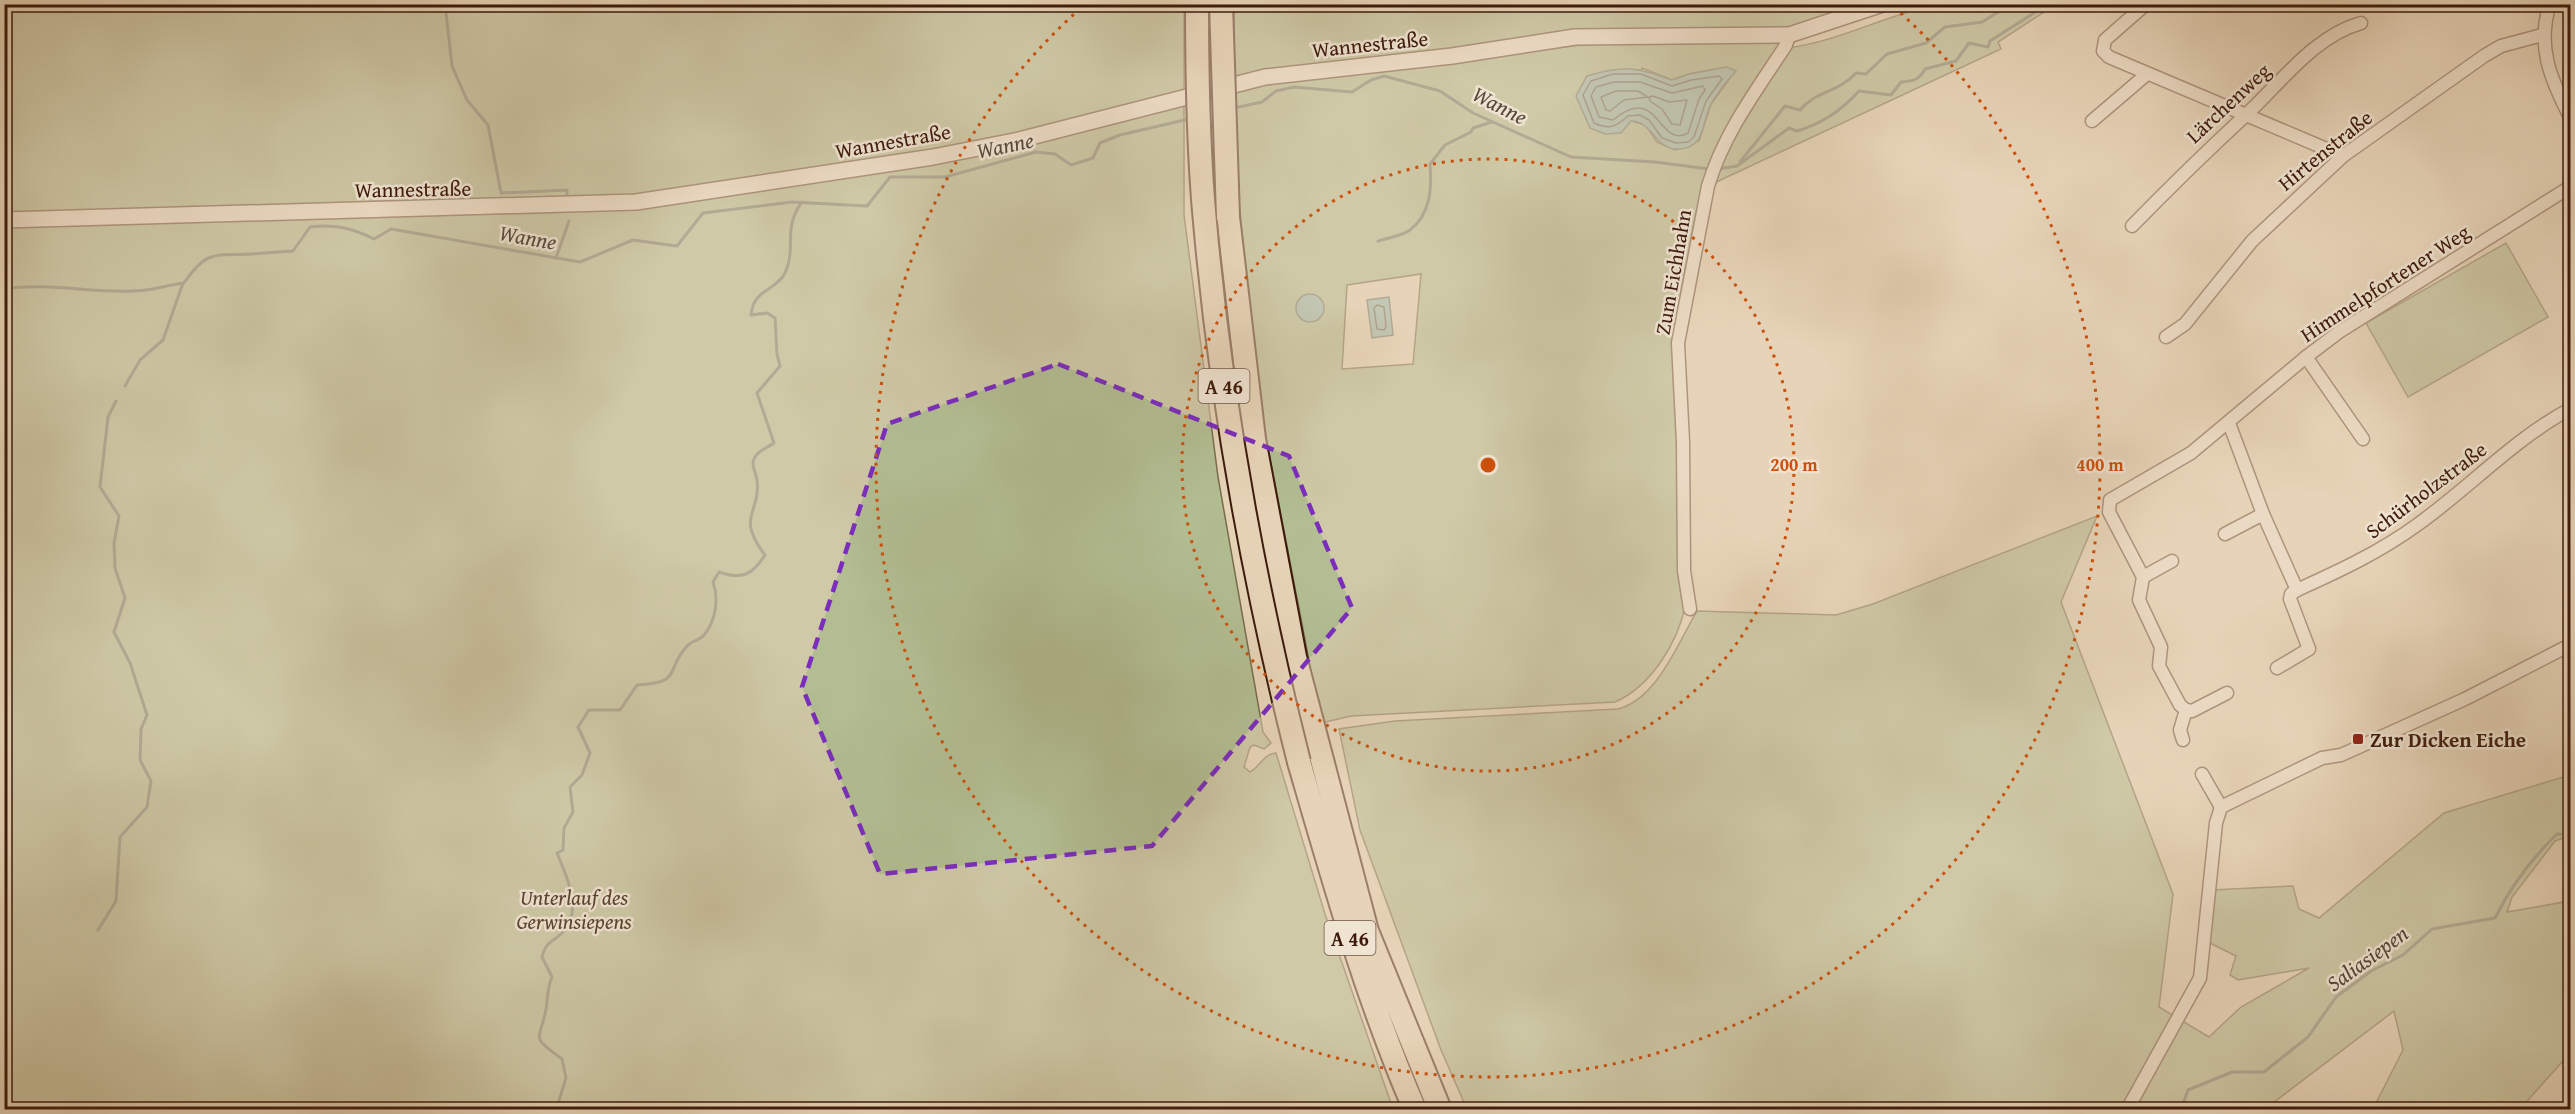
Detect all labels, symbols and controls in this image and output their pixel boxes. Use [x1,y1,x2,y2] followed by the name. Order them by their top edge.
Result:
[1310,22,1430,66] street label: Wannestraße
[2179,55,2278,150] street label: Lärchenweg
[1467,78,1533,132] water label: Wanne
[2271,102,2379,198] street label: Hirtenstraße
[833,116,953,166] street label: Wannestraße
[973,123,1037,167] water label: Wanne
[354,172,472,206] street label: Wannestraße
[1647,207,1699,337] street label: Zum Eichhahn
[497,216,559,258] water label: Wanne
[2294,216,2476,350] street label: Himmelpfortener Weg
[1198,369,1250,403] road number: A 46
[2359,434,2493,546] street label: Schürholzstraße
[1770,451,1818,478] text: 200 m
[2076,451,2124,478] text: 400 m
[1478,455,1498,475] centre of rings
[2370,724,2526,755] place label: Zur Dicken Eiche
[2351,732,2365,746] marker: Zur Dicken Eiche
[516,882,632,937] park label: Unterlauf des Gerwinsiepens
[2319,917,2415,999] water label: Saliasiepen
[1324,921,1376,955] road number: A 46

